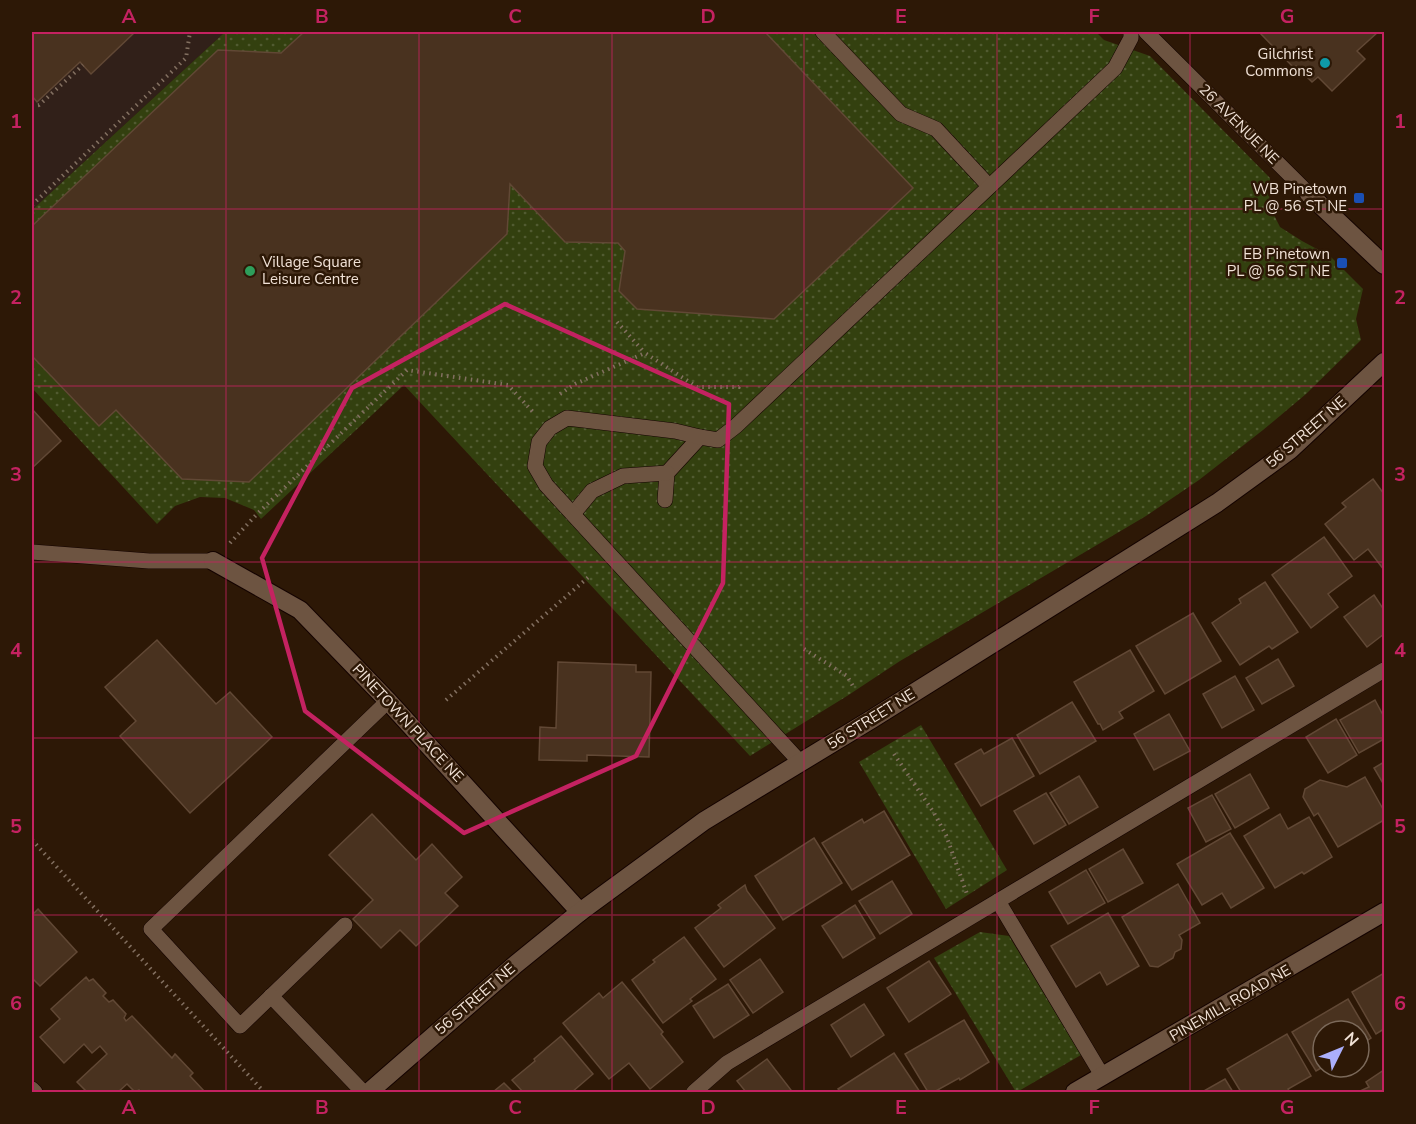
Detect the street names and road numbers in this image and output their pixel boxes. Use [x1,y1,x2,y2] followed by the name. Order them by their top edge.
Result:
[1195,80,1283,168] street label: 26 AVENUE NE
[1262,392,1350,472] street label: 56 STREET NE
[348,660,468,786] street label: PINETOWN PLACE NE
[823,684,919,754] street label: 56 STREET NE
[431,959,519,1039] street label: 56 STREET NE
[1166,960,1294,1046] street label: PINEMILL ROAD NE

